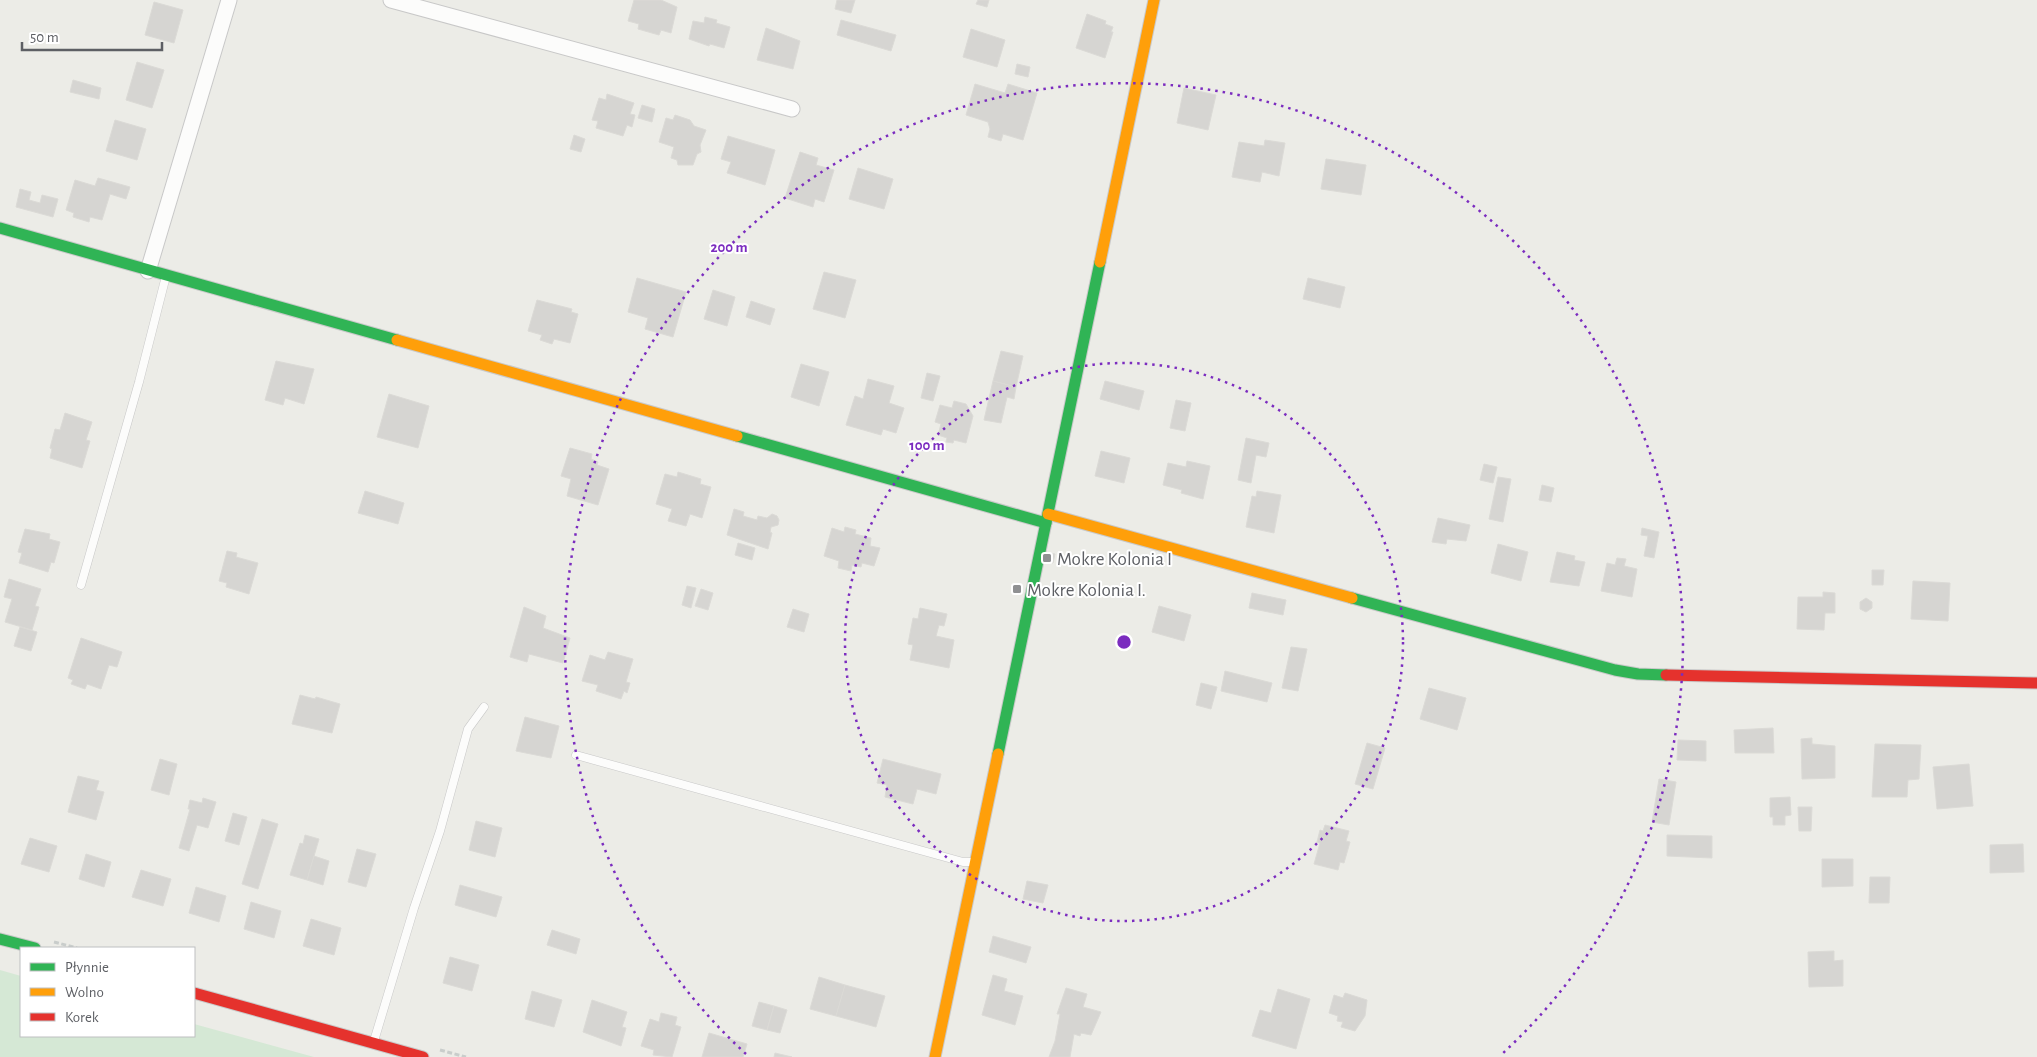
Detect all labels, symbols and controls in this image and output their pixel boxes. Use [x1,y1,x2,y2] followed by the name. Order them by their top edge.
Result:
[22,20,162,52] scale bar
[30,30,59,45] text: 50 m
[710,240,748,255] text: 200 m
[909,438,945,453] text: 100 m
[1057,550,1172,569] place label: Mokre Kolonia I
[1041,552,1053,564] marker: Mokre Kolonia I
[1027,581,1146,600] place label: Mokre Kolonia I.
[1011,583,1023,595] marker: Mokre Kolonia I.
[1115,633,1133,651] centre of rings
[20,947,195,1037] legend
[65,960,109,975] text: Płynnie
[65,985,104,1000] text: Wolno
[65,1010,99,1025] text: Korek

